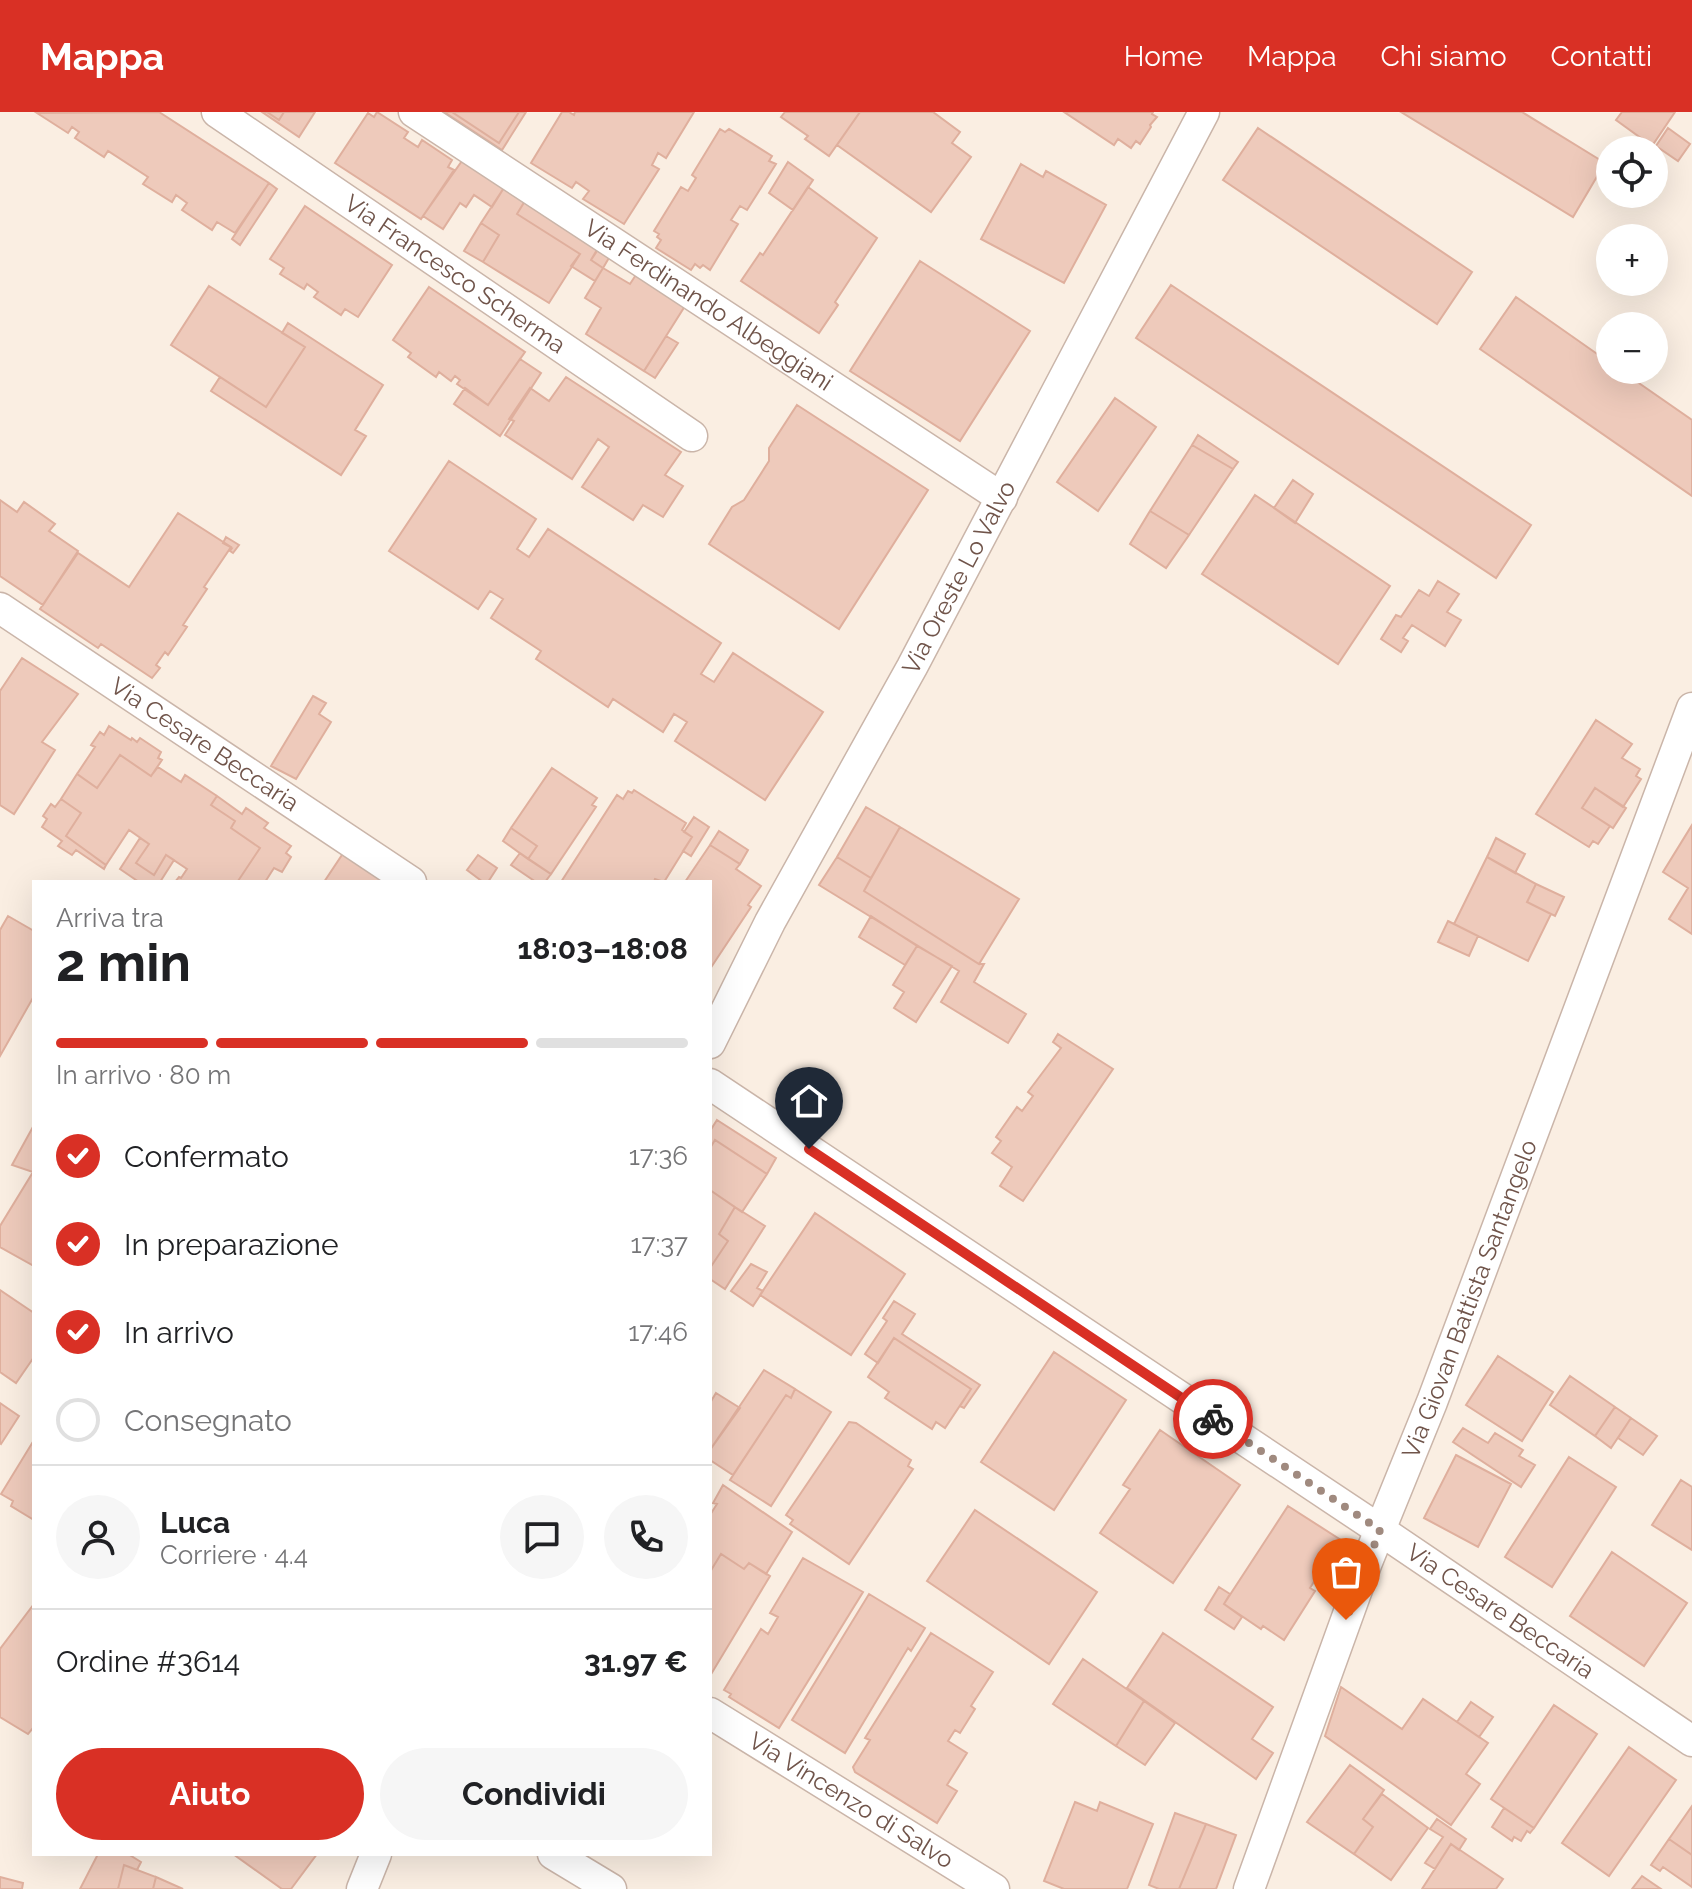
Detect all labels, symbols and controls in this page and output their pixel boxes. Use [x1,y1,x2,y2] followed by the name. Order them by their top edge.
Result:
[40,34,164,79] text: Mappa
[1124,40,1203,73] text: Home
[1247,40,1336,73] text: Mappa
[1380,40,1507,73] text: Chi siamo
[1551,40,1652,73] text: Contatti
[1596,136,1668,384] map controls
[1596,136,1668,208] button: locate
[339,188,571,359] street label: Via Francesco Scherma
[579,213,838,397] street label: Via Ferdinando Albeggiani
[1596,224,1668,296] button: +
[1596,312,1668,384] button: −
[896,476,1021,679] street label: Via Oreste Lo Valvo
[105,671,305,817] street label: Via Cesare Beccaria
[56,903,164,933] text: Arriva tra
[518,931,688,966] text: 18:03–18:08
[56,932,191,993] text: 2 min
[56,1060,231,1090] text: In arrivo · 80 m
[775,1067,843,1149] pin
[787,1079,831,1123] icon: home
[56,1134,100,1178] icon: check
[1396,1136,1543,1462] street label: Via Giovan Battista Santangelo
[124,1139,289,1174] text: Confermato
[629,1141,688,1171] text: 17:36
[56,1222,100,1266] icon: check
[124,1227,339,1262] text: In preparazione
[631,1229,688,1259] text: 17:37
[56,1310,100,1354] icon: check
[124,1315,234,1350] text: In arrivo
[628,1317,688,1347] text: 17:46
[1173,1379,1253,1459] courier
[1191,1397,1235,1441] icon: bike
[124,1403,292,1438] text: Consegnato
[56,1495,140,1579] button: person
[500,1495,584,1579] button: chat
[604,1495,688,1579] button: phone
[160,1505,230,1540] text: Luca
[1401,1537,1600,1685] street label: Via Cesare Beccaria
[1312,1538,1380,1620] pin
[160,1540,308,1570] text: Corriere · 4.4
[1324,1550,1368,1594] icon: bag
[56,1644,240,1679] text: Ordine #3614
[584,1644,688,1679] text: 31.97 €
[744,1726,959,1874] street label: Via Vincenzo di Salvo
[56,1748,364,1840] button: Aiuto
[380,1748,688,1840] button: Condividi

